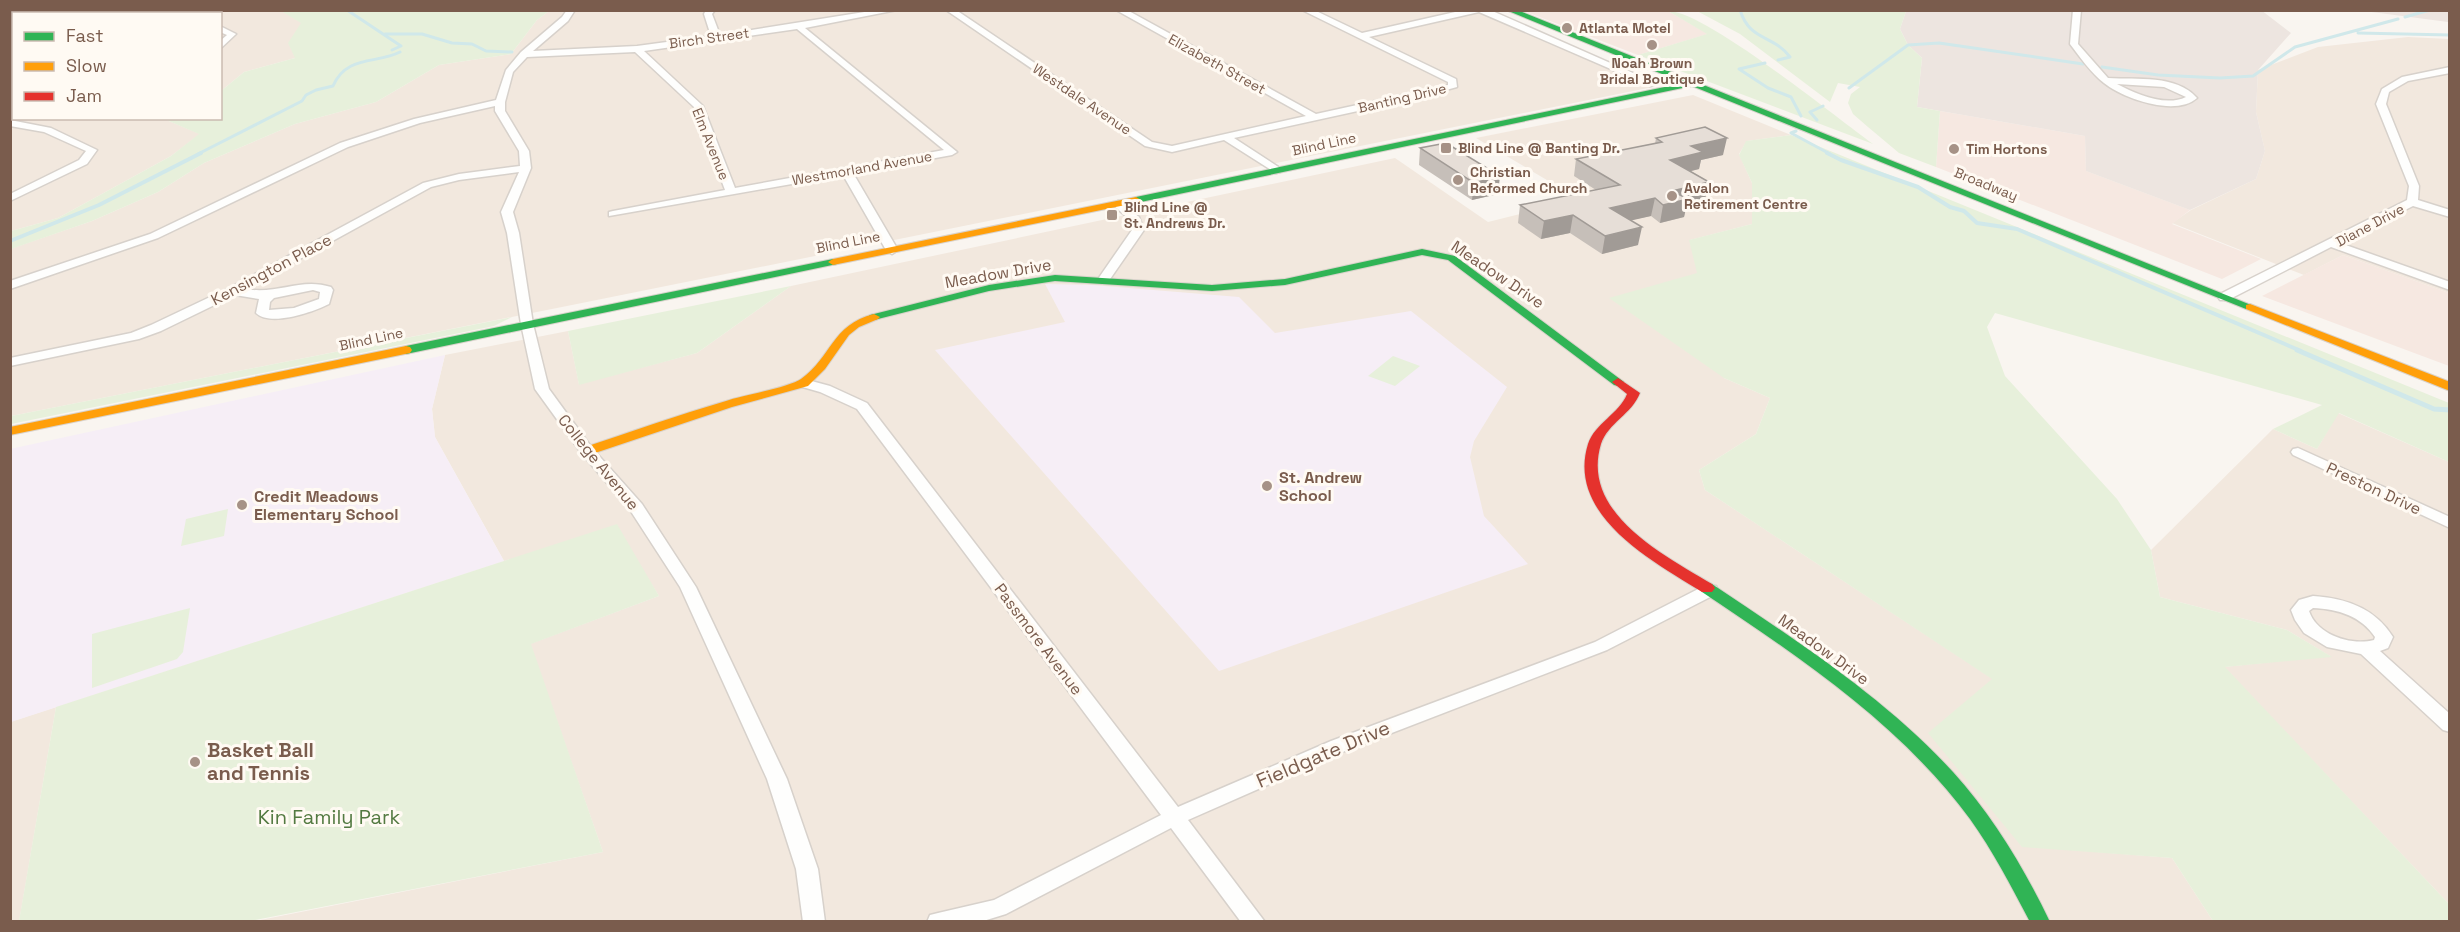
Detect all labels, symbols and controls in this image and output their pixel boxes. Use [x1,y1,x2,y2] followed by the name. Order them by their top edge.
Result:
[12,12,222,120] legend
[1579,19,1671,37] place label: Atlanta Motel
[1560,21,1574,35] marker: Atlanta Motel
[668,23,750,53] street label: Birch Street
[66,24,103,47] text: Fast
[1165,30,1269,98] street label: Elizabeth Street
[1645,38,1659,52] marker: Noah Brown Bridal Boutique
[66,54,107,77] text: Slow
[1599,54,1705,88] place label: Noah Brown Bridal Boutique
[1029,59,1135,139] street label: Westdale Avenue
[1356,79,1448,117] street label: Banting Drive
[66,84,102,107] text: Jam
[688,105,734,183] street label: Elm Avenue
[1290,128,1358,160] street label: Blind Line
[1458,139,1620,157] place label: Blind Line @ Banting Dr.
[1966,140,2047,158] place label: Tim Hortons
[1439,141,1453,155] marker: Blind Line @ Banting Dr.
[1947,142,1961,156] marker: Tim Hortons
[791,147,933,189] street label: Westmorland Avenue
[1470,163,1588,197] place label: Christian Reformed Church
[1951,163,2021,205] street label: Broadway
[1451,173,1465,187] marker: Christian Reformed Church
[1684,179,1808,213] place label: Avalon Retirement Centre
[1665,189,1679,203] marker: Avalon Retirement Centre
[1124,198,1226,232] place label: Blind Line @ St. Andrews Dr.
[2333,199,2407,251] street label: Diane Drive
[1105,208,1119,222] marker: Blind Line @ St. Andrews Dr.
[814,227,882,257] street label: Blind Line
[207,229,335,310] street label: Kensington Place
[1447,236,1548,313] street label: Meadow Drive
[943,254,1053,293] street label: Meadow Drive
[337,323,405,355] street label: Blind Line
[553,410,644,515] street label: College Avenue
[2323,457,2425,520] street label: Preston Drive
[1279,467,1362,506] place label: St. Andrew School
[1260,479,1274,493] marker: St. Andrew School
[254,486,398,525] place label: Credit Meadows Elementary School
[235,498,249,512] marker: Credit Meadows Elementary School
[990,579,1088,699] street label: Passmore Avenue
[1774,609,1873,690] street label: Meadow Drive
[1252,714,1394,794] street label: Fieldgate Drive
[207,737,314,786] place label: Basket Ball and Tennis
[188,755,202,769] marker: Basket Ball and Tennis
[258,804,401,830] park label: Kin Family Park

